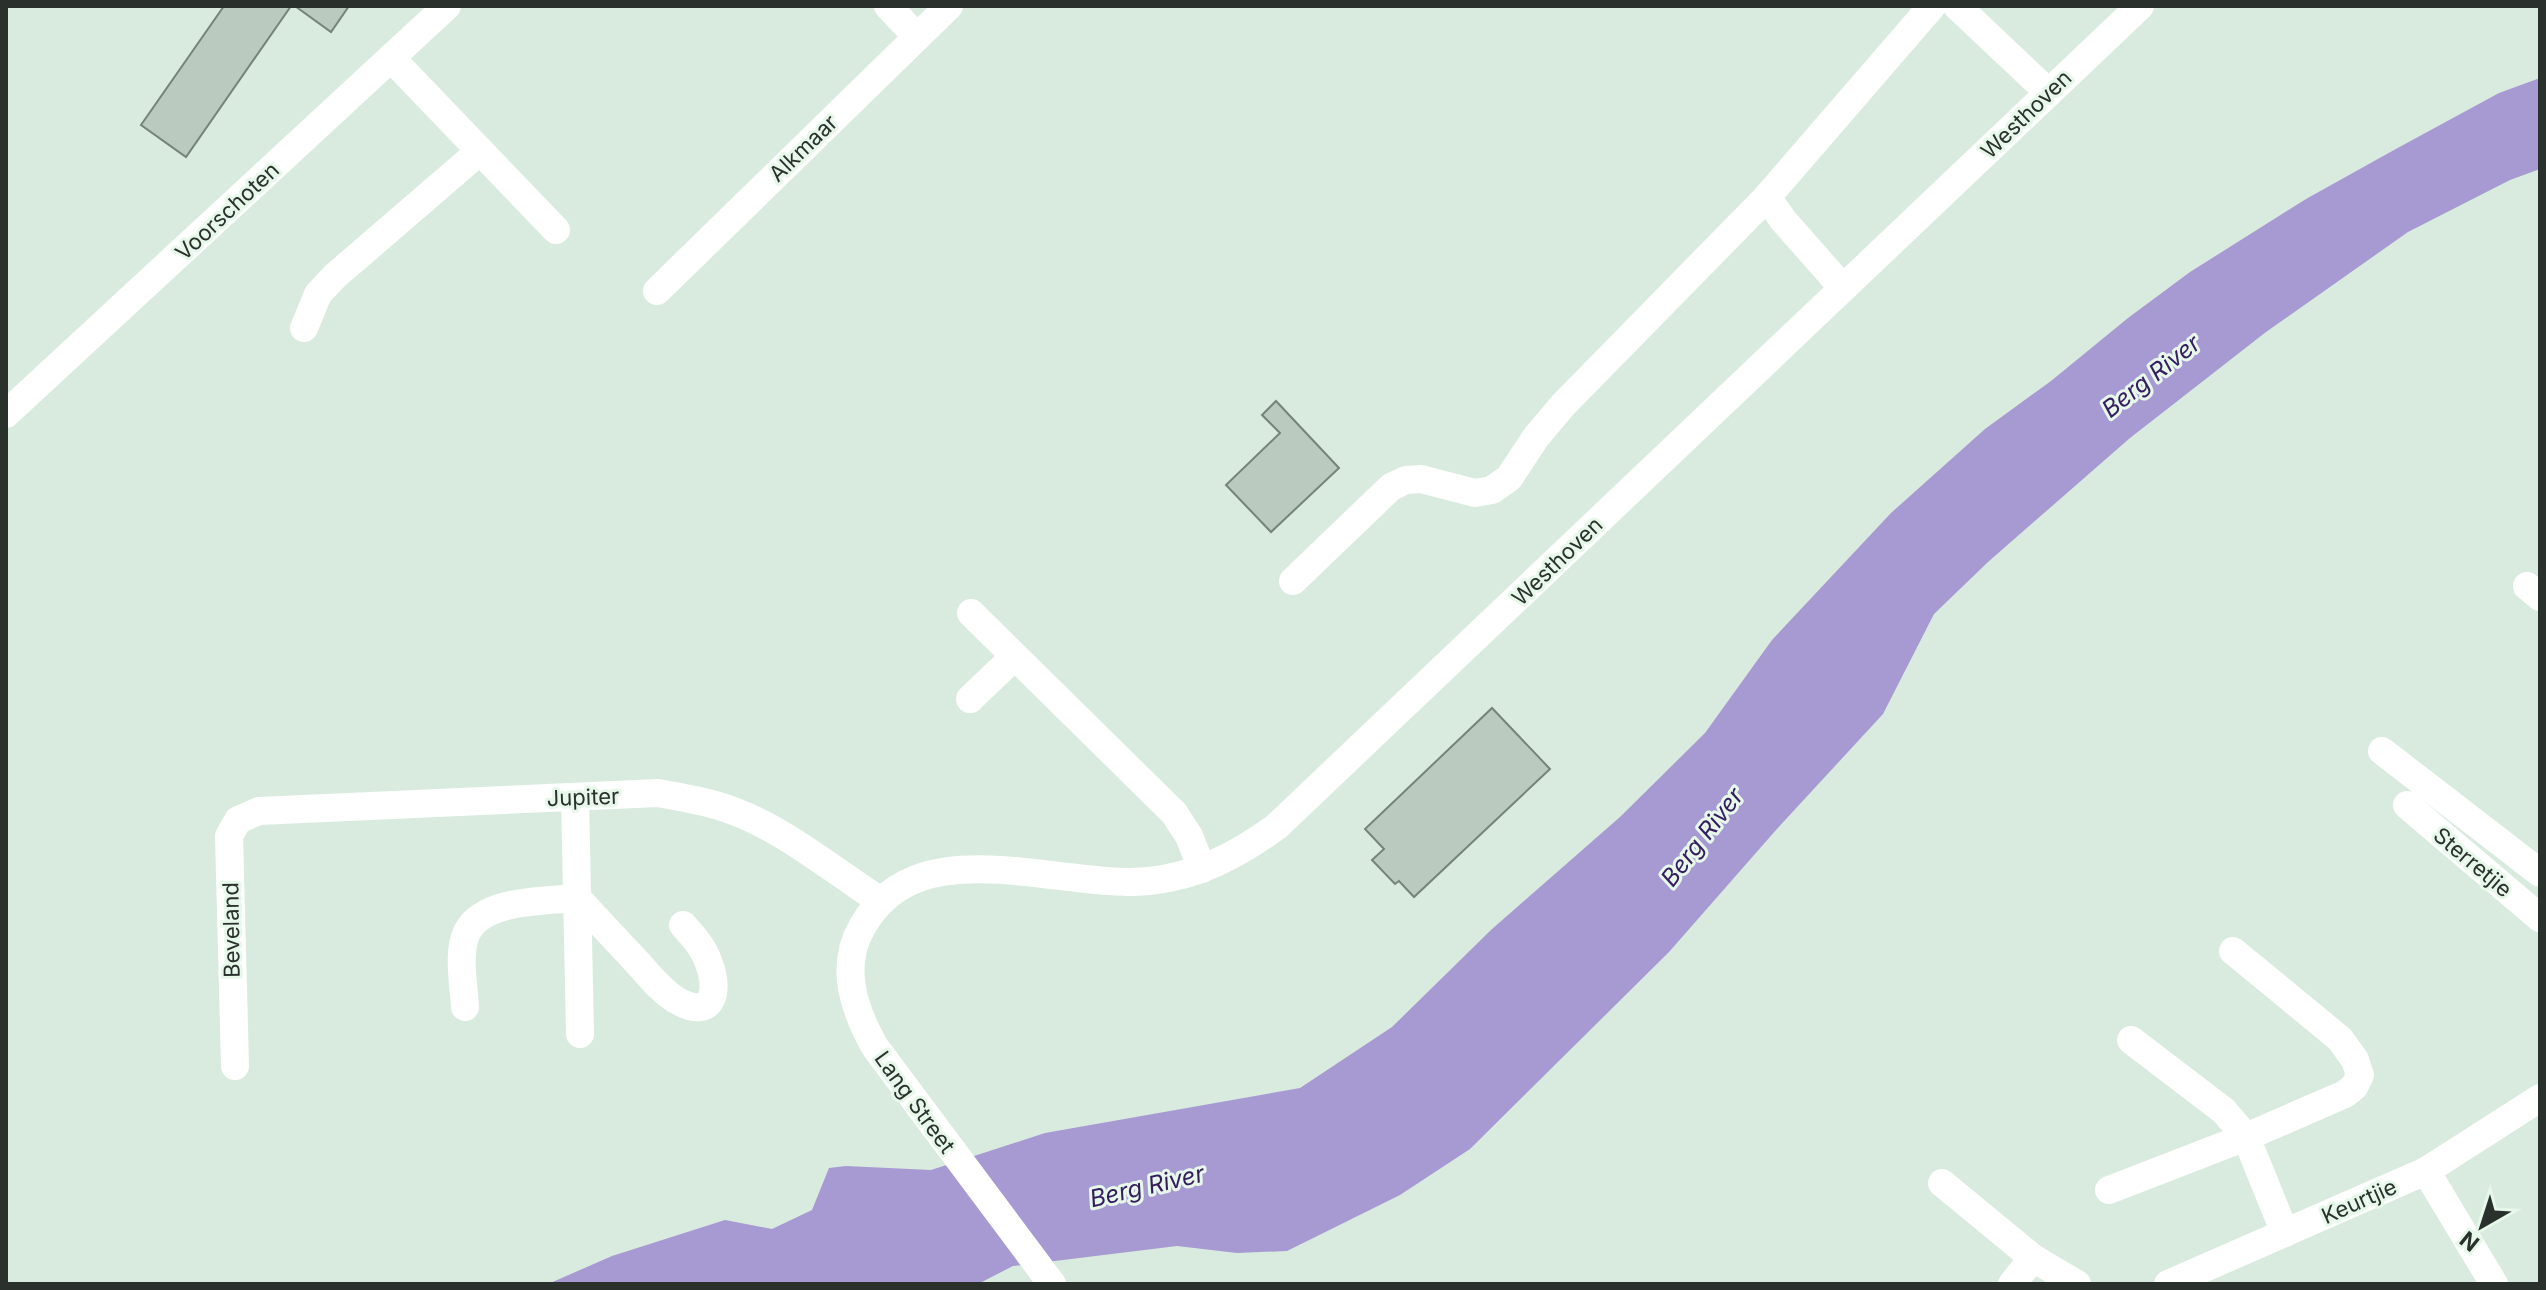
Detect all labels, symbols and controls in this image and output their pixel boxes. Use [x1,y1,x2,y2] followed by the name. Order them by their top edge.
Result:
[1975,64,2077,164] street label: Westhoven
[763,109,843,187] street label: Alkmaar
[170,157,284,265] street label: Voorschoten
[2096,328,2207,423] water label: Berg River
[1506,511,1608,611] street label: Westhoven
[1655,781,1750,892] water label: Berg River
[546,783,620,811] street label: Jupiter
[2429,822,2517,902] street label: Sterretjie
[217,882,245,978] street label: Beveland
[869,1046,961,1158] street label: Lang Street
[1087,1159,1208,1213] water label: Berg River
[2317,1173,2401,1229] street label: Keurtjie
[2442,1186,2522,1266] north arrow
[2455,1226,2484,1257] text: N

